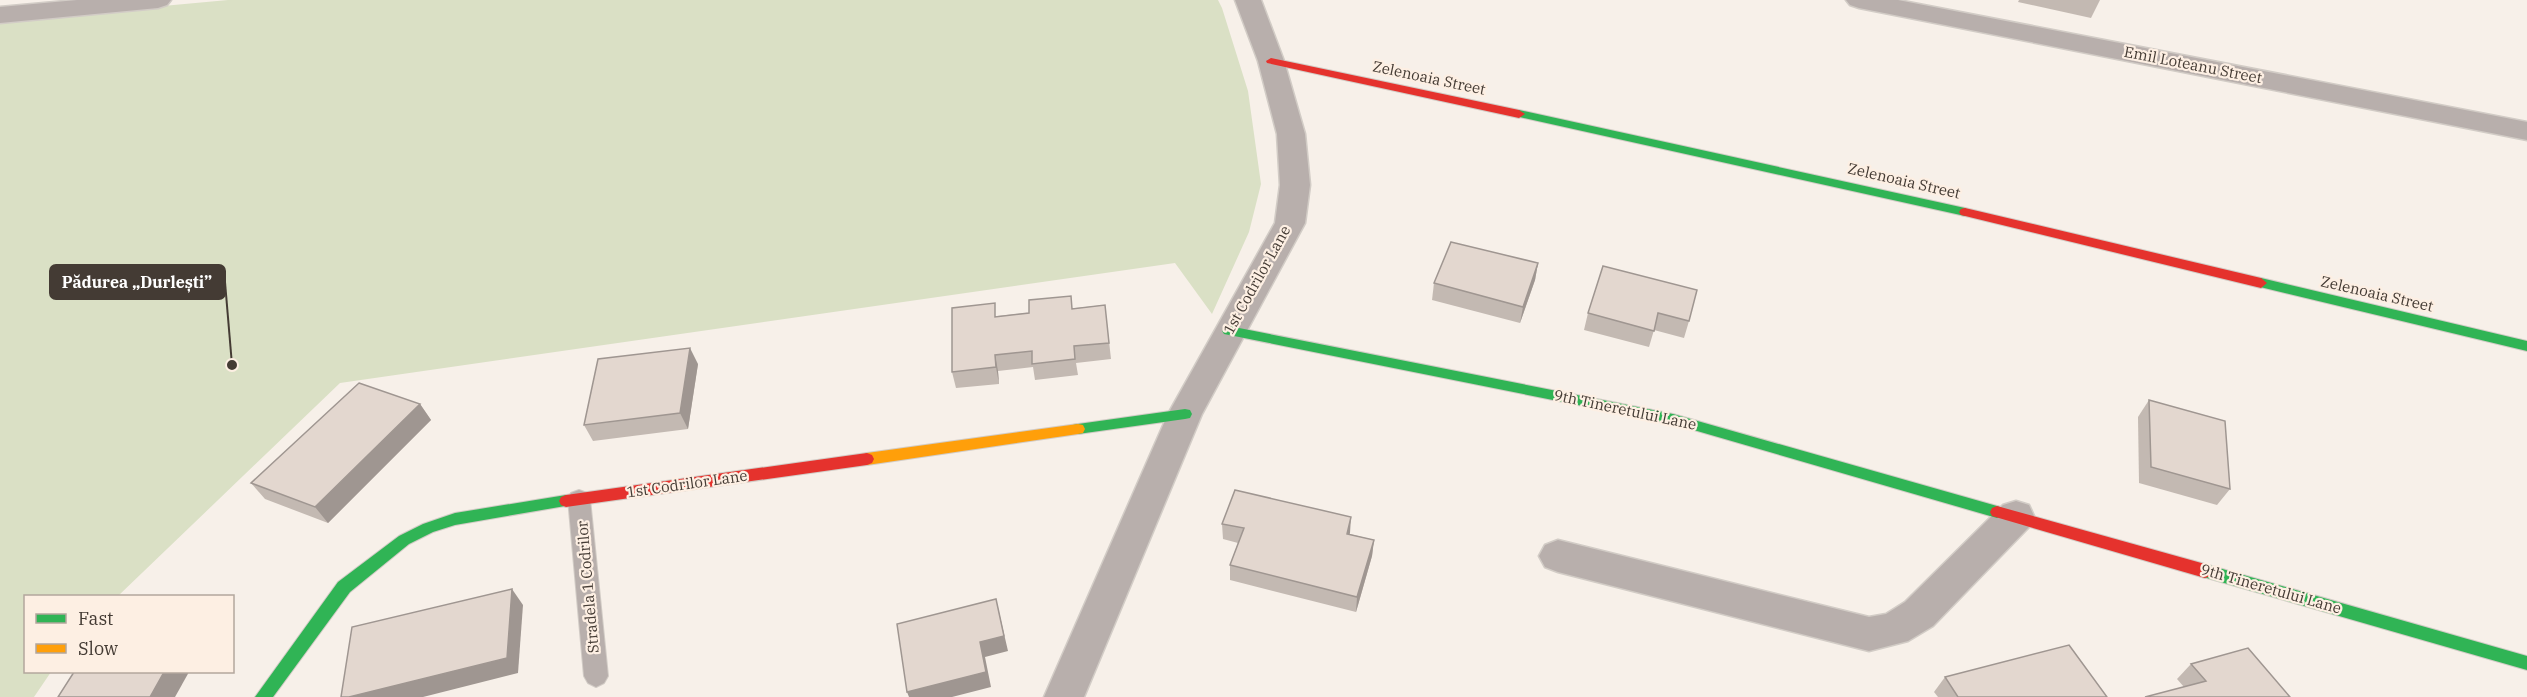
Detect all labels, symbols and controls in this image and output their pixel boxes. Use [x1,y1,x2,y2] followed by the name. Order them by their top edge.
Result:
[2122,42,2264,87] street label: Emil Loteanu Street
[1371,56,1487,99] street label: Zelenoaia Street
[1846,158,1962,203] street label: Zelenoaia Street
[1219,222,1294,337] street label: 1st Codrilor Lane
[50,265,225,299] callout: Pădurea „Durlești”
[2319,271,2435,316] street label: Zelenoaia Street
[62,272,212,293] text: Pădurea „Durlești”
[1552,385,1698,434] street label: 9th Tineretului Lane
[625,466,748,501] street label: 1st Codrilor Lane
[572,520,603,654] street label: Stradela 1 Codrilor
[2199,559,2344,618] street label: 9th Tineretului Lane
[24,595,234,673] legend
[78,607,113,630] text: Fast
[78,637,118,660] text: Slow

